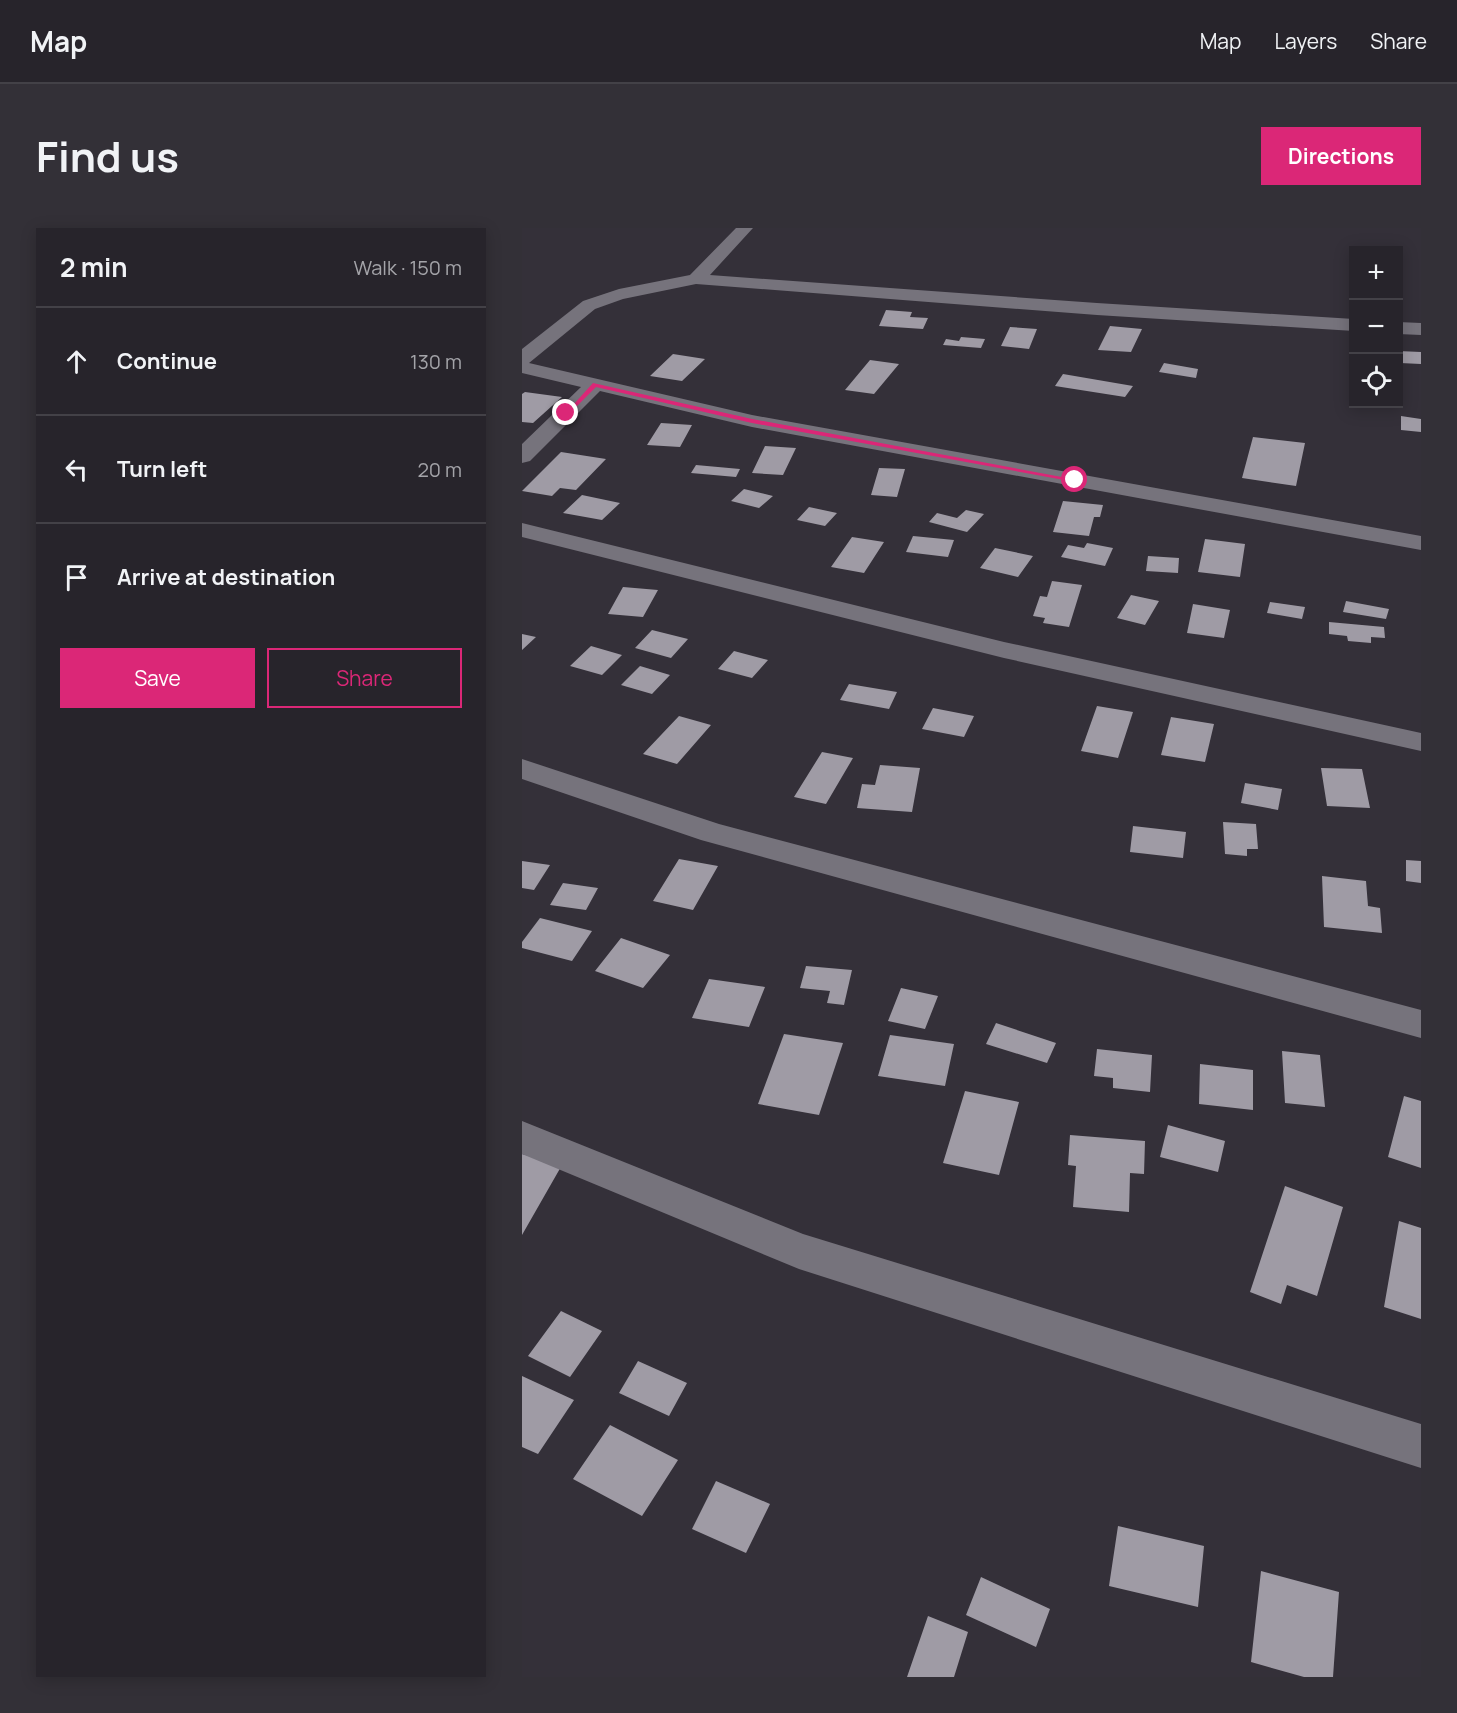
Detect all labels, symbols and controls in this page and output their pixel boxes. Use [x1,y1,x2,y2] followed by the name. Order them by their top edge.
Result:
[30,22,87,60] text: Map
[1200,27,1241,55] text: Map
[1274,27,1337,55] text: Layers
[1370,27,1427,55] text: Share
[36,127,179,185] text: Find us
[1261,127,1421,185] button: Directions
[1349,246,1403,408] map controls
[1349,246,1403,300] button: +
[60,249,128,285] text: 2 min
[353,254,462,281] text: Walk · 150 m
[1349,300,1403,354] button: −
[60,345,93,378] icon: ahead
[117,346,217,376] text: Continue
[410,348,462,375] text: 130 m
[1349,354,1403,408] button: locate
[552,399,578,425] route end
[60,453,93,486] icon: left
[117,454,207,484] text: Turn left
[417,456,462,483] text: 20 m
[1061,466,1087,492] route start
[60,561,93,594] icon: arrive
[117,562,335,592] text: Arrive at destination
[60,648,255,708] button: Save
[267,648,462,708] button: Share

